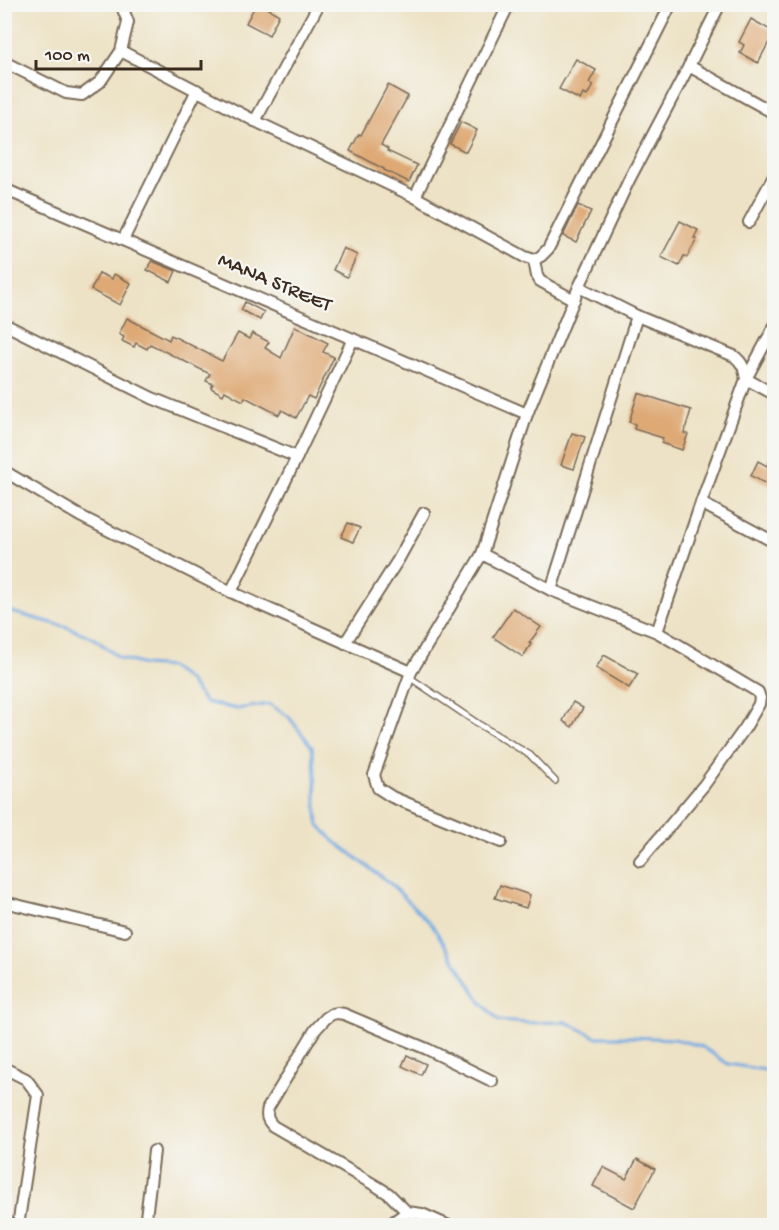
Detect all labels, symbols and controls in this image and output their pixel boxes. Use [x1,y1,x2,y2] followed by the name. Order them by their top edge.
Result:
[36,33,201,71] scale bar
[44,46,90,67] text: 100 m
[213,249,335,320] street label: MANA STREET

